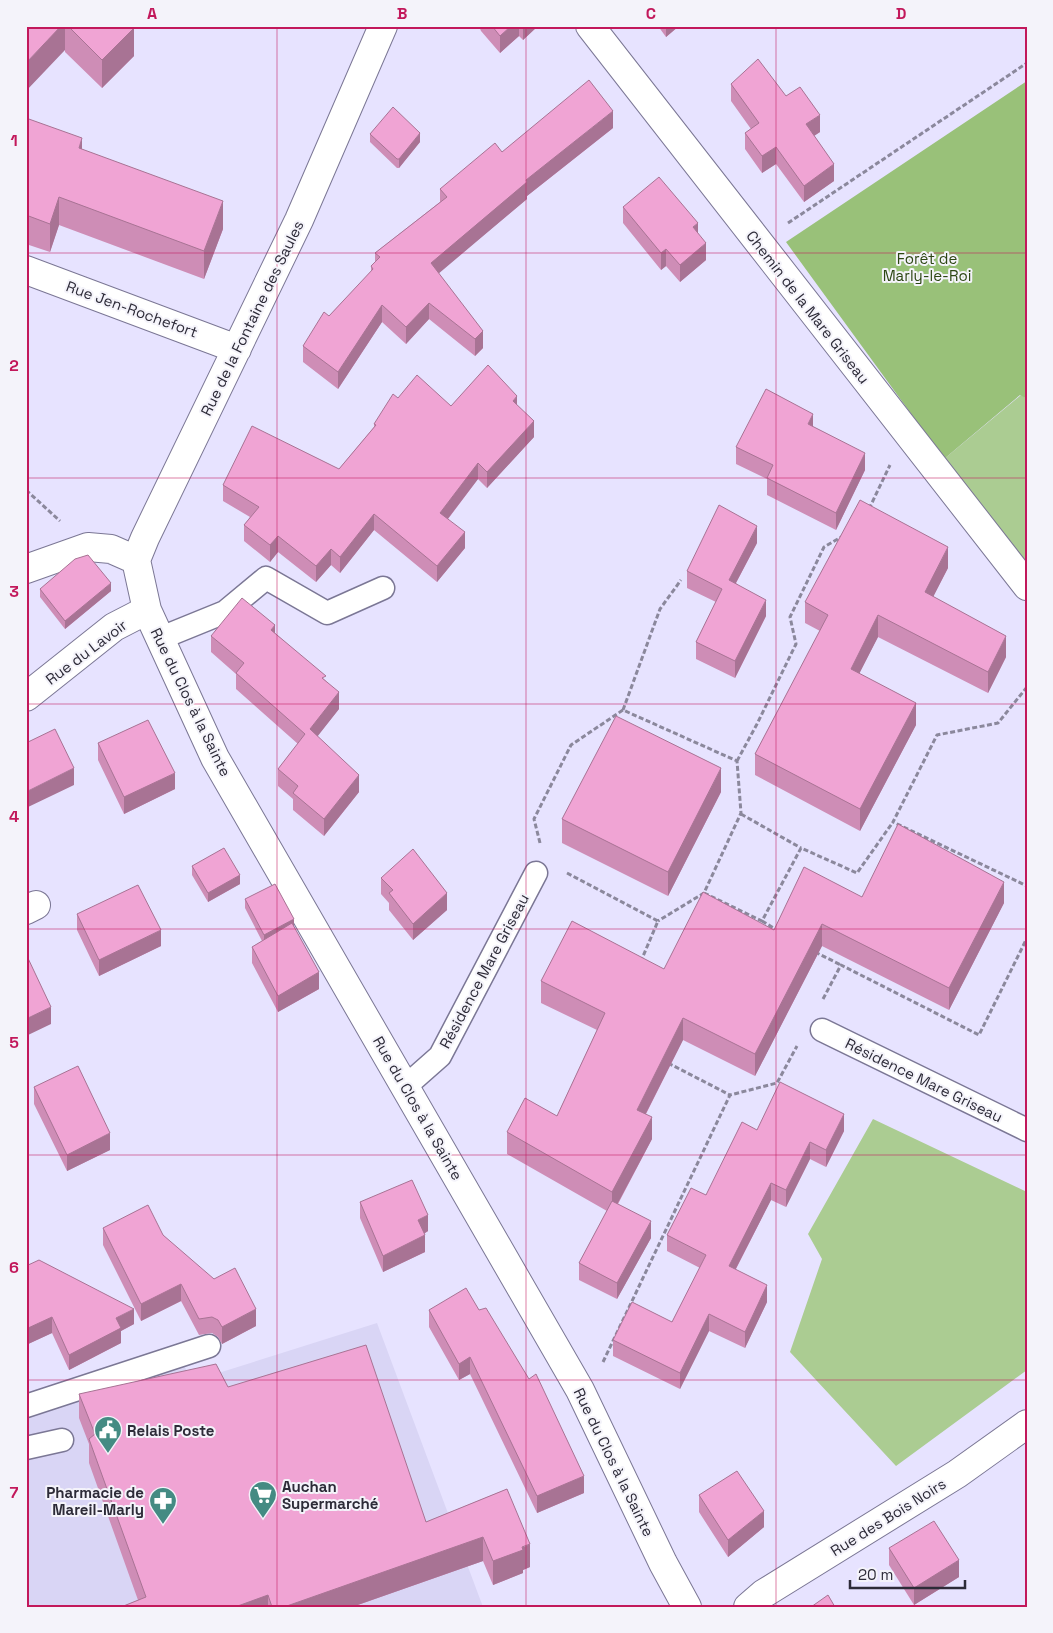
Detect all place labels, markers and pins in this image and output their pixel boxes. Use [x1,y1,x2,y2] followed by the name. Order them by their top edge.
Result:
[93,1415,123,1454] public building icon: Relais Poste
[127,1421,215,1440] place label: Relais Poste
[282,1477,379,1513] place label: Auchan Supermarché
[248,1480,278,1519] supermarket icon: Auchan Supermarché
[46,1483,144,1519] place label: Pharmacie de Mareil-Marly
[148,1486,178,1525] pharmacy icon: Pharmacie de Mareil-Marly

